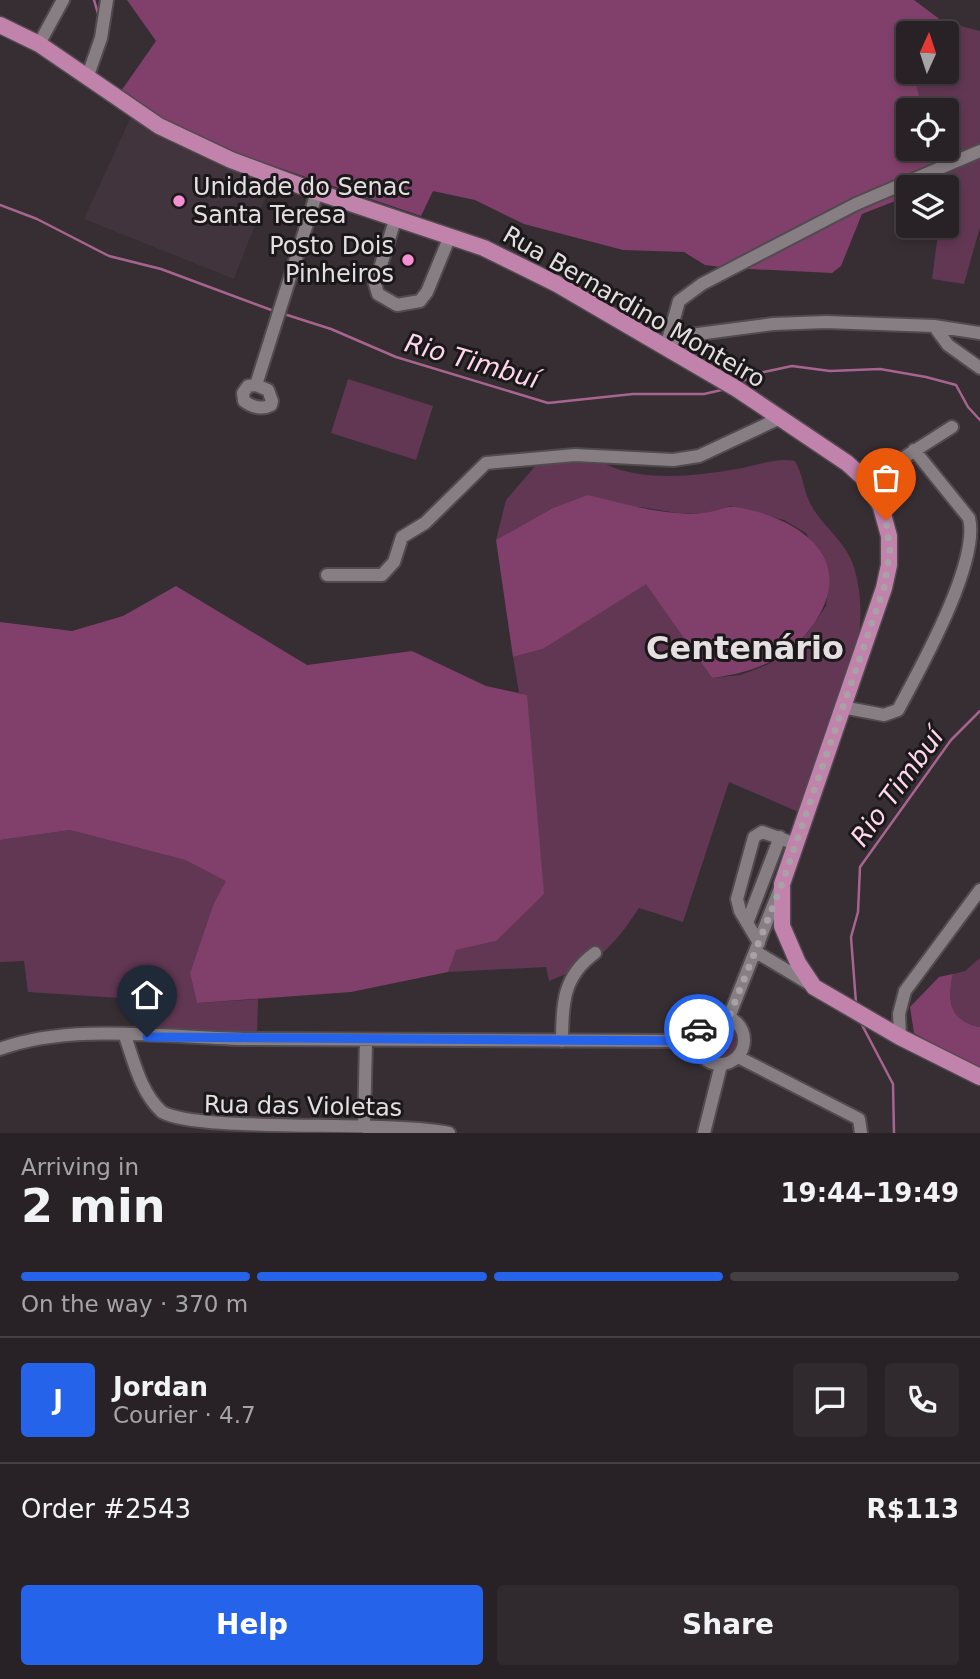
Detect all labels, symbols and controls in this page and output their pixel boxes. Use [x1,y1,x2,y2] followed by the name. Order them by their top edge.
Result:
[896,21,959,84] north arrow
[896,21,959,238] map controls
[896,98,959,161] button: locate
[193,173,411,229] place label: Unidade do Senac Santa Teresa
[896,175,959,238] button: layers
[171,193,187,209] marker: Unidade do Senac Santa Teresa
[498,220,770,394] street label: Rua Bernardino Monteiro
[269,232,394,288] place label: Posto Dois Pinheiros
[400,252,416,268] marker: Posto Dois Pinheiros
[401,328,546,395] water label: Rio Timbuí
[856,448,916,520] pin
[867,459,905,497] icon: bag
[646,629,844,667] district label: Centenário
[844,719,952,852] water label: Rio Timbuí
[117,965,177,1037] pin
[128,976,166,1014] icon: home
[664,994,734,1064] courier
[680,1010,718,1048] icon: car
[204,1090,402,1122] street label: Rua das Violetas
[21,1154,139,1180] text: Arriving in
[780,1178,959,1208] text: 19:44–19:49
[21,1179,165,1233] text: 2 min
[21,1291,248,1317] text: On the way · 370 m
[793,1363,867,1437] button: chat
[885,1363,959,1437] button: phone
[113,1372,208,1402] text: Jordan
[53,1385,63,1415] text: J
[113,1402,256,1428] text: Courier · 4.7
[21,1494,191,1524] text: Order #2543
[867,1494,959,1524] text: R$113
[21,1585,483,1665] button: Help
[497,1585,959,1665] button: Share

